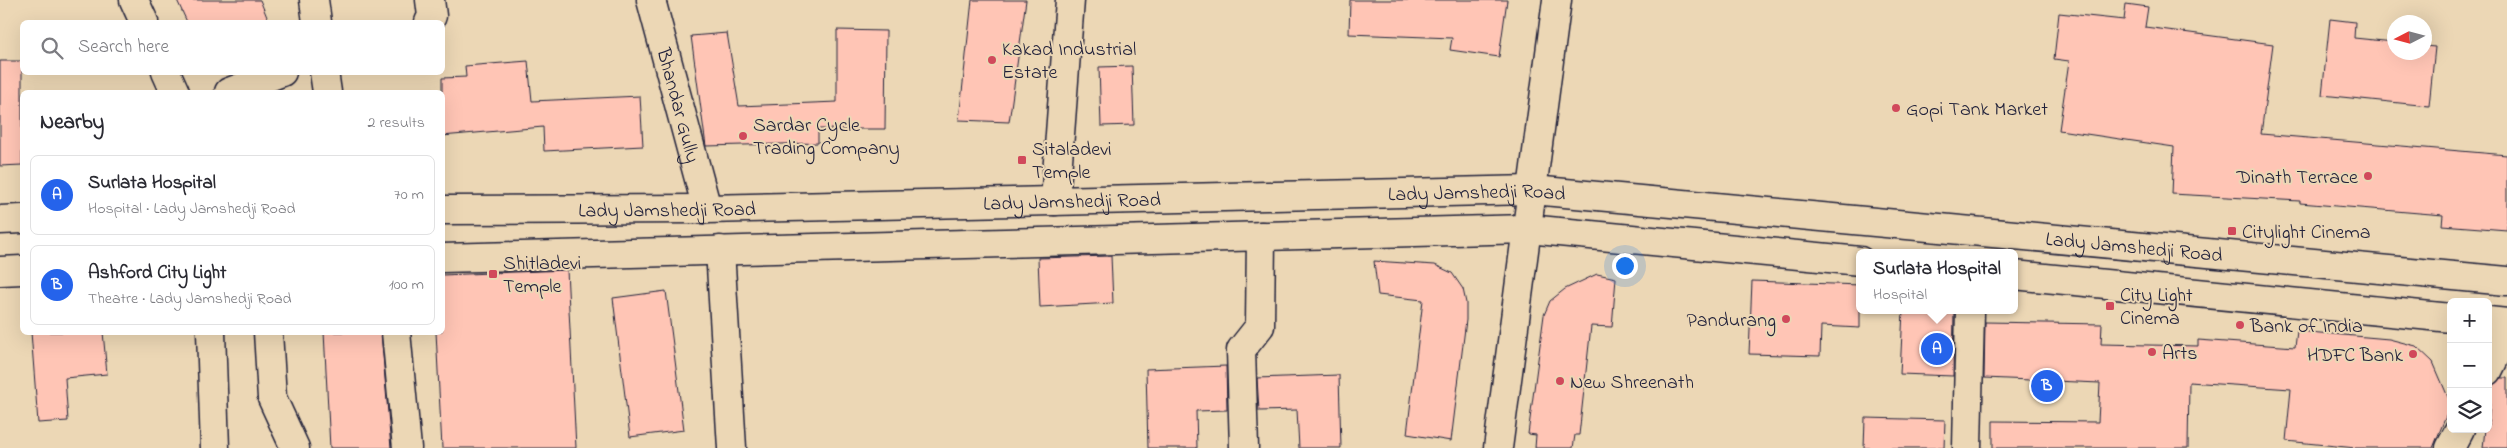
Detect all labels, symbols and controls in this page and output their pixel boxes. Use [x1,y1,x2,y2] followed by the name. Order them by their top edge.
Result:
[2387,15,2432,60] north arrow
[20,20,445,75] search box
[38,34,66,62] icon: search
[78,34,169,61] text: Search here
[1002,36,1136,88] place label: Kakad Industrial Estate
[647,44,706,166] street label: Bhandar Gully
[986,54,998,66] marker: Kakad Industrial Estate
[1906,96,2048,125] place label: Gopi Tank Market
[1890,102,1902,114] marker: Gopi Tank Market
[40,108,104,138] text: Nearby
[367,111,425,135] text: 2 results
[753,112,900,165] place label: Sardar Cycle Trading Company
[737,130,749,142] marker: Sardar Cycle Trading Company
[1032,136,1112,188] place label: Sitaladevi Temple
[1016,154,1028,166] marker: Sitaladevi Temple
[2235,164,2358,193] place label: Dinath Terrace
[88,170,216,197] text: Surlata Hospital
[2362,170,2374,182] marker: Dinath Terrace
[1388,178,1567,210] street label: Lady Jamshedji Road
[52,183,62,207] text: A
[394,183,424,207] text: 70 m
[983,187,1161,220] street label: Lady Jamshedji Road
[578,196,756,226] street label: Lady Jamshedji Road
[88,197,296,221] text: Hospital · Lady Jamshedji Road
[2242,219,2371,249] place label: Citylight Cinema
[2226,225,2238,237] marker: Citylight Cinema
[2044,226,2224,271] street label: Lady Jamshedji Road
[1856,249,2018,314] popup
[503,250,581,302] place label: Shitladevi Temple
[1612,253,1638,279] your location
[1873,256,2001,283] text: Surlata Hospital
[88,260,226,287] text: Ashford City Light
[487,268,499,280] marker: Shitladevi Temple
[52,273,62,297] text: B
[389,273,424,297] text: 100 m
[2120,282,2193,334] place label: City Light Cinema
[1873,283,1927,307] text: Hospital
[88,287,292,311] text: Theatre · Lady Jamshedji Road
[2447,298,2492,433] map controls
[2447,298,2492,343] button: +
[2104,300,2116,312] marker: City Light Cinema
[1686,307,1776,337] place label: Pandurang
[1780,313,1792,325] marker: Pandurang
[2249,313,2363,342] place label: Bank of India
[2234,319,2246,331] marker: Bank of India
[1921,330,1953,368] pin: A
[2162,340,2197,369] place label: Arts
[2307,342,2403,371] place label: HDFC Bank
[2447,343,2492,388] button: −
[2146,346,2158,358] marker: Arts
[2407,348,2419,360] marker: HDFC Bank
[2031,367,2063,405] pin: B
[1570,369,1694,398] place label: New Shreenath
[1554,375,1566,387] marker: New Shreenath
[2447,388,2492,433] button: layers

